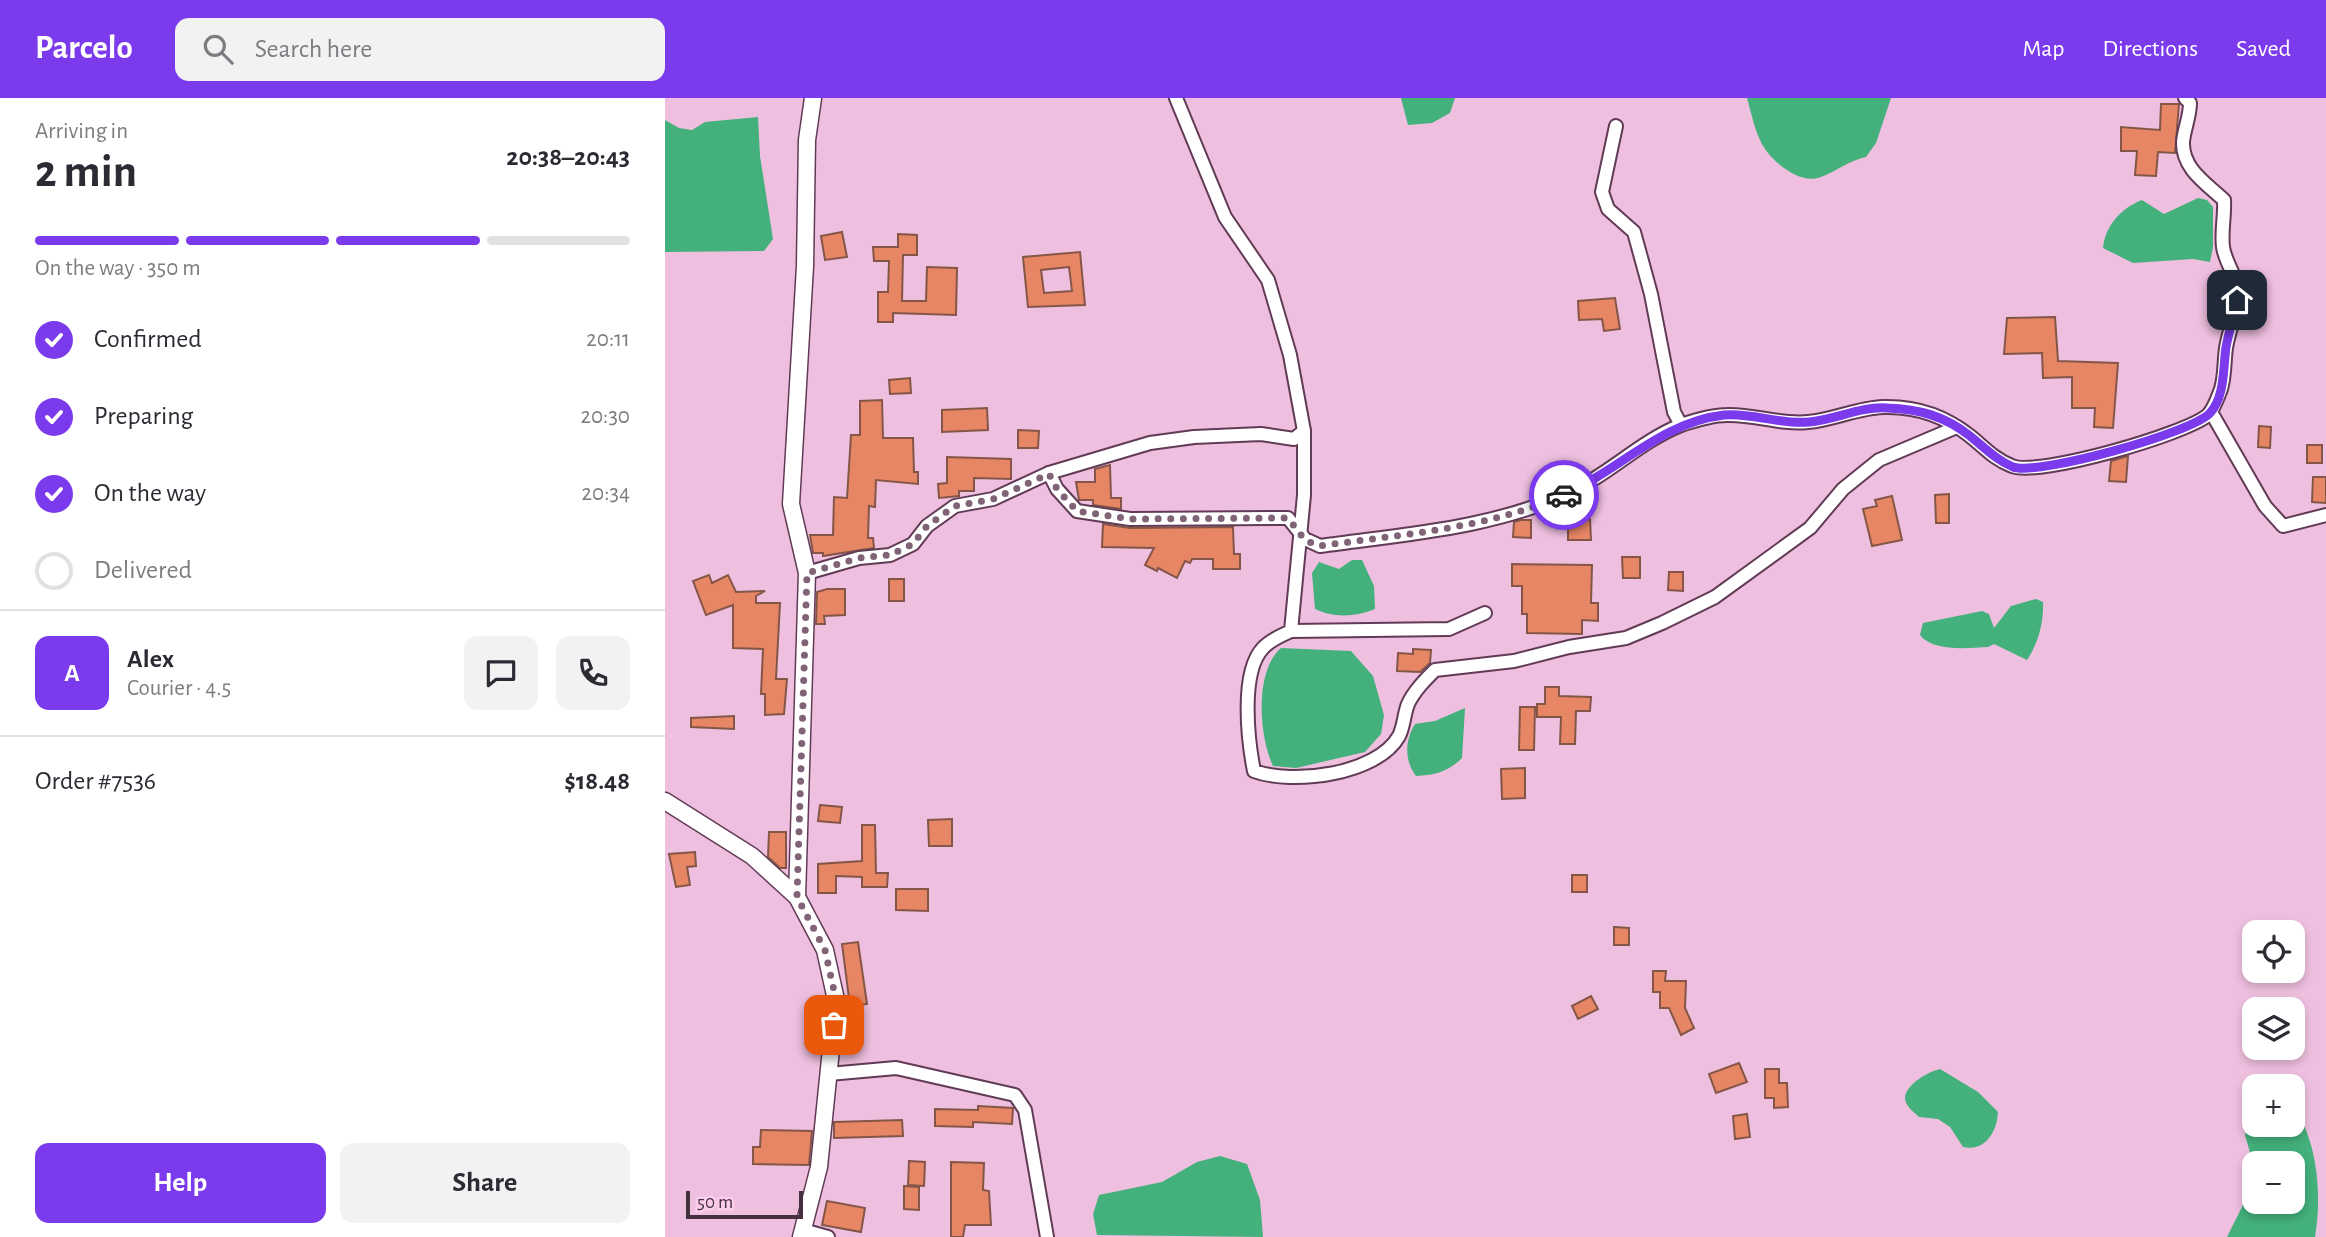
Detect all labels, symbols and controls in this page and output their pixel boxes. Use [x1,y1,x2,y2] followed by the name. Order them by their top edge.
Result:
[175,18,665,81] search box
[199,30,237,68] icon: search
[35,32,133,65] text: Parcelo
[255,36,372,62] text: Search here
[2022,37,2064,61] text: Map
[2102,37,2198,61] text: Directions
[2236,37,2291,61] text: Saved
[35,120,128,143] text: Arriving in
[506,144,630,170] text: 20:38–20:43
[35,149,137,195] text: 2 min
[35,257,201,280] text: On the way · 350 m
[2207,270,2267,330] pin
[2218,281,2256,319] icon: home
[35,321,73,359] icon: check
[94,326,202,352] text: Confirmed
[586,328,630,351] text: 20:11
[35,398,73,436] icon: check
[94,403,193,429] text: Preparing
[581,405,630,428] text: 20:30
[1529,460,1599,530] courier
[35,475,73,513] icon: check
[1545,476,1583,514] icon: car
[94,480,206,506] text: On the way
[582,482,630,505] text: 20:34
[94,557,192,583] text: Delivered
[464,636,538,710] button: chat
[556,636,630,710] button: phone
[127,646,174,672] text: Alex
[64,660,80,686] text: A
[127,677,231,700] text: Courier · 4.5
[35,768,156,794] text: Order #7536
[564,768,630,794] text: $18.48
[2242,920,2305,1214] map controls
[2242,920,2305,983] button: locate
[804,995,864,1055] pin
[2242,997,2305,1060] button: layers
[815,1006,853,1044] icon: bag
[2242,1074,2305,1137] button: +
[35,1143,326,1223] button: Help
[340,1143,630,1223] button: Share
[2242,1151,2305,1214] button: −
[686,1188,803,1220] scale bar
[697,1193,733,1212] text: 50 m

